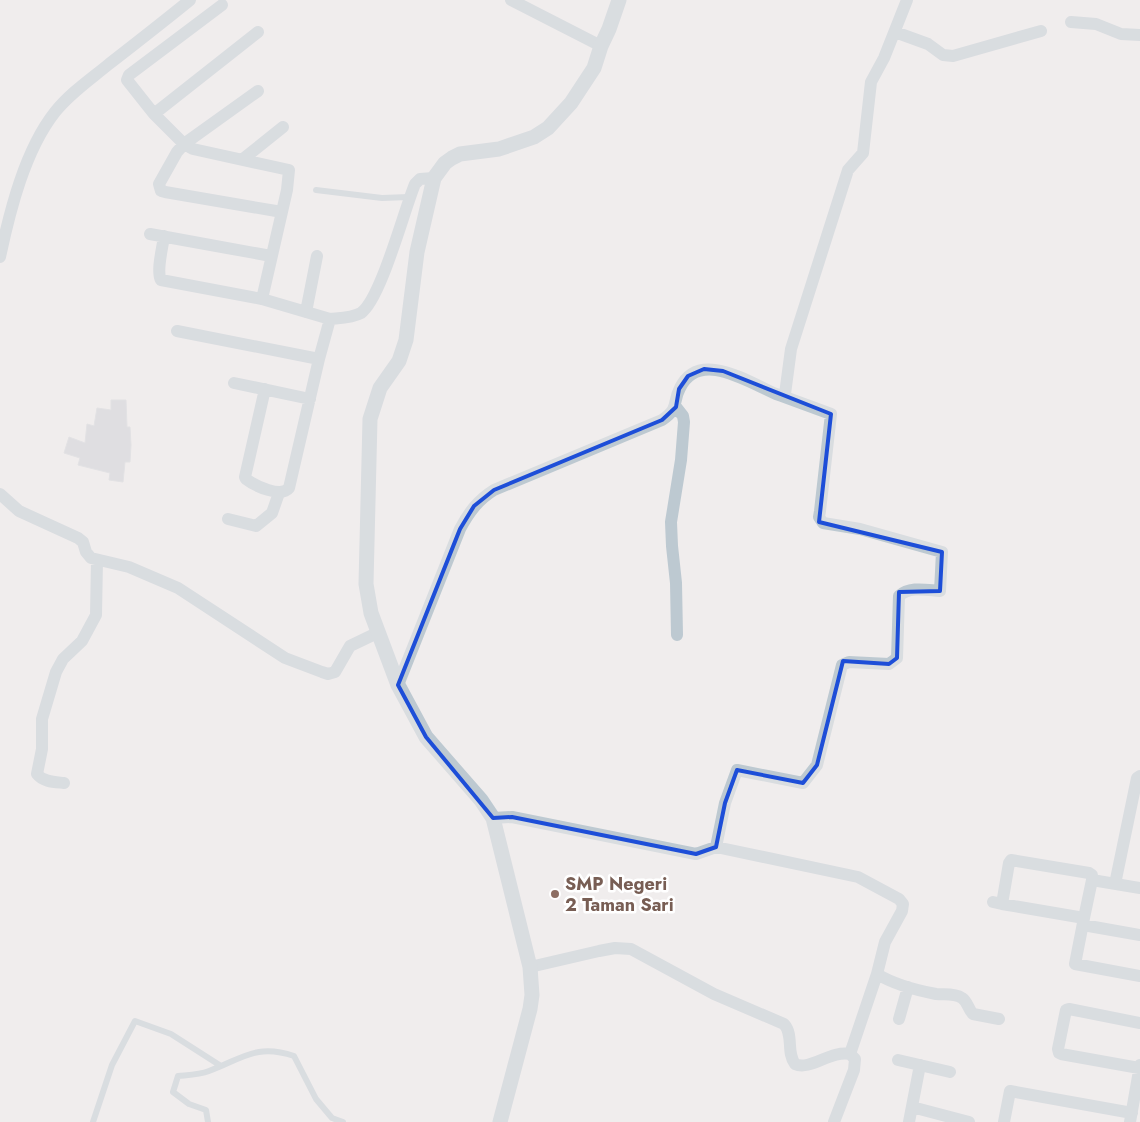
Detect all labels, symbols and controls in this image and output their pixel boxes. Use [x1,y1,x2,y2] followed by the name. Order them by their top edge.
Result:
[565,871,674,918] place label: SMP Negeri 2 Taman Sari
[549,888,561,900] marker: SMP Negeri 2 Taman Sari

